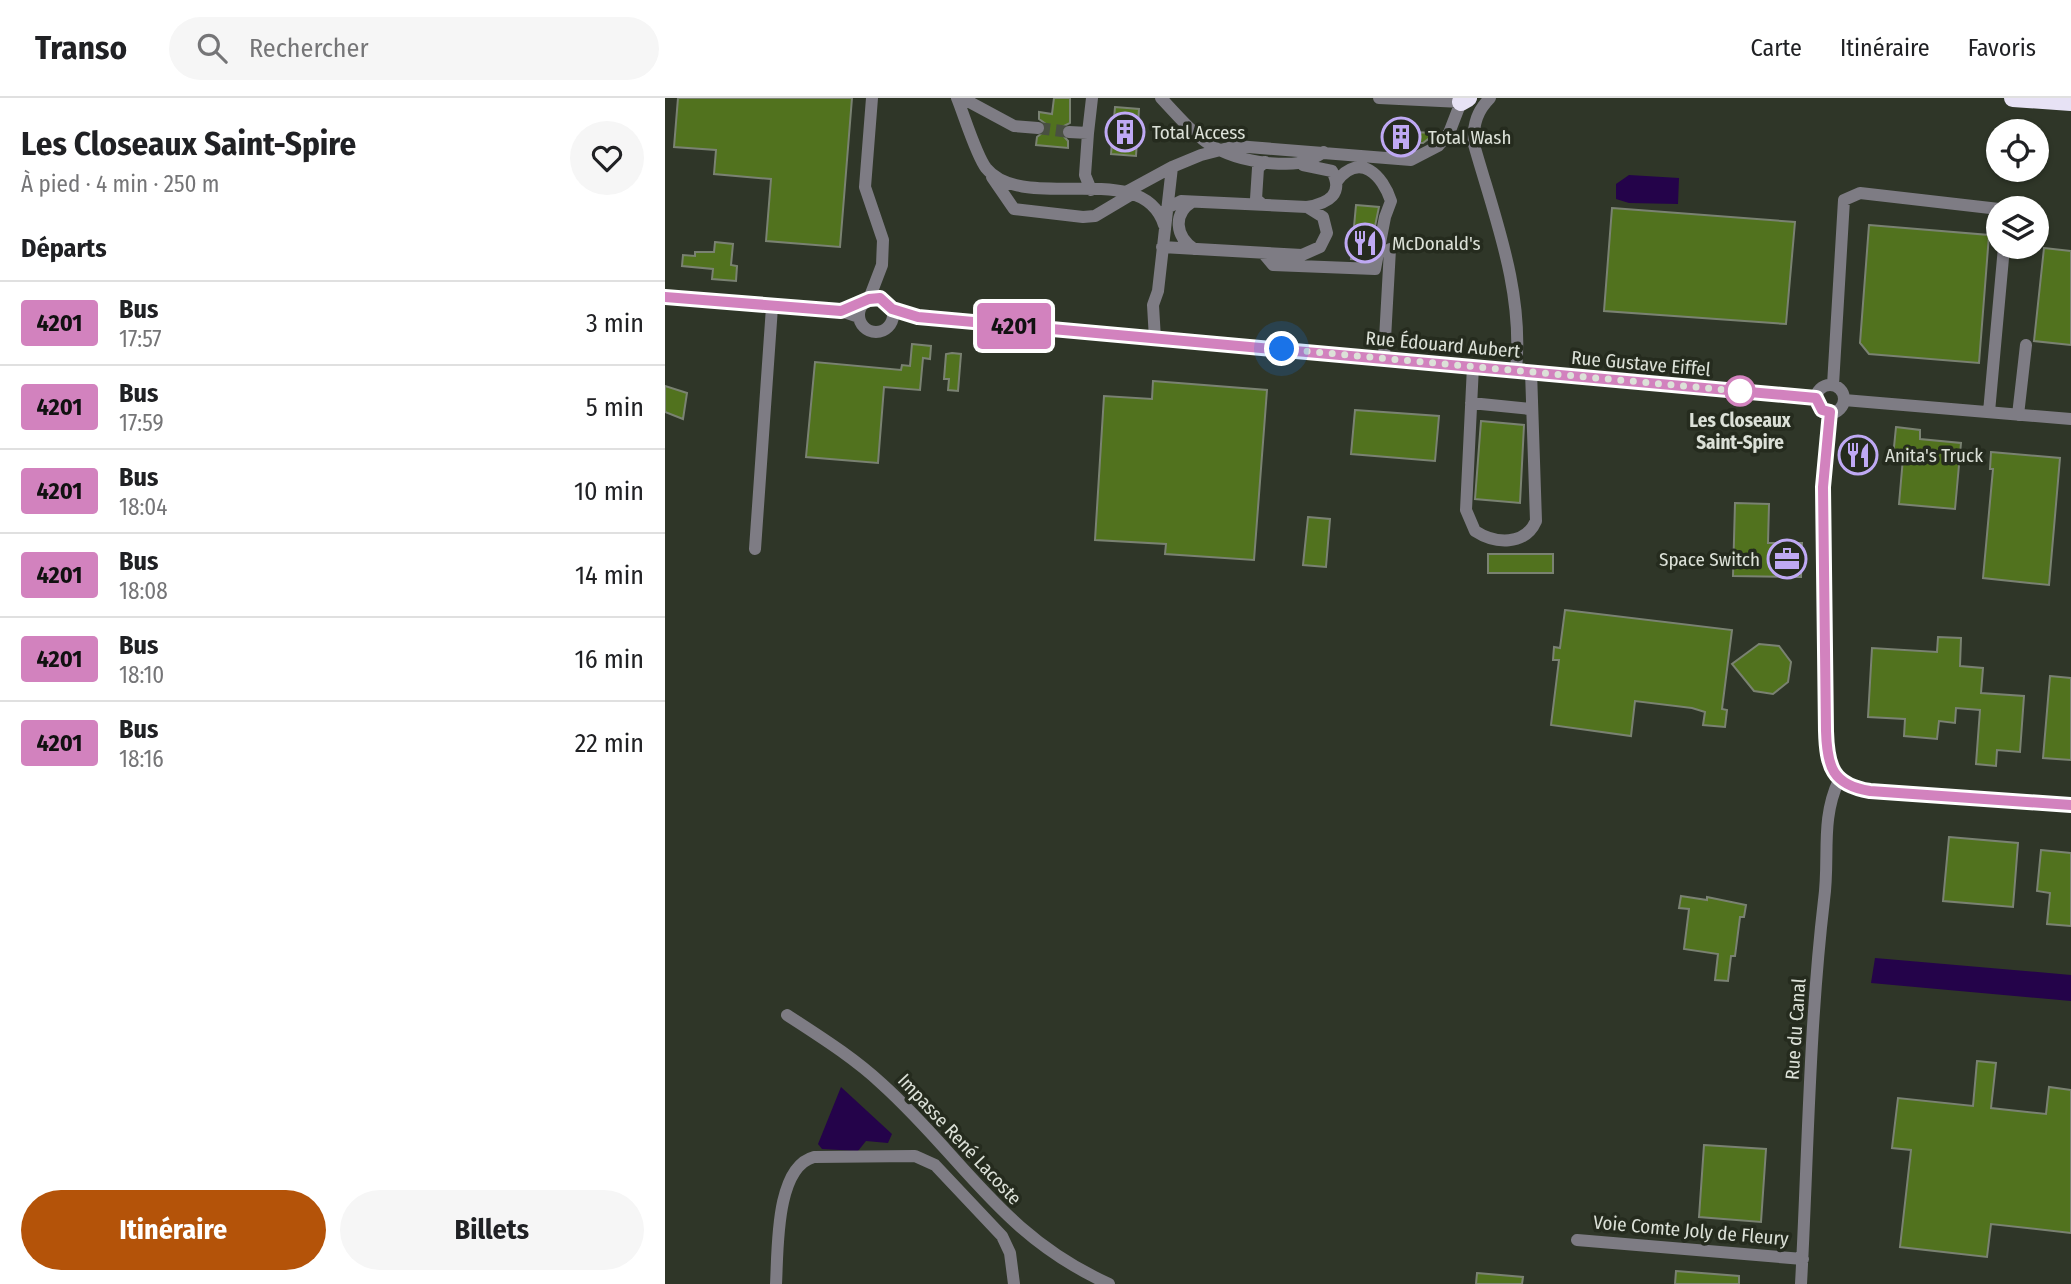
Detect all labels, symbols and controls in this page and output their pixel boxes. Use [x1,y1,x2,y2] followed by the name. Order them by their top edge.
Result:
[169,17,659,80] search box
[35,28,127,68] text: Transo
[193,29,231,67] icon: search
[249,33,368,64] text: Rechercher
[1751,34,1802,62] text: Carte
[1840,34,1930,62] text: Itinéraire
[1968,34,2036,62] text: Favoris
[1104,111,1146,153] building icon: Total Access
[1380,116,1422,158] building icon: Total Wash
[1986,119,2049,259] map controls
[1986,119,2049,182] button: locate
[570,121,644,195] button: heart
[1152,121,1245,144] place label: Total Access
[21,124,356,164] text: Les Closeaux Saint-Spire
[1428,126,1511,149] place label: Total Wash
[21,170,220,198] text: À pied · 4 min · 250 m
[1986,196,2049,259] button: layers
[1344,222,1386,264] restaurant icon: McDonald's
[1392,232,1481,255] place label: McDonald's
[21,233,107,264] text: Départs
[119,294,158,325] text: Bus
[965,303,1063,349] line badge: 4201
[586,308,644,339] text: 3 min
[37,309,82,337] text: 4201
[991,312,1037,340] text: 4201
[119,325,162,353] text: 17:57
[1365,326,1522,363] street label: Rue Édouard Aubert
[1264,331,1299,366] your location
[1570,346,1712,381] street label: Rue Gustave Eiffel
[1725,376,1755,406] marker: Les Closeaux Saint-Spire
[119,378,158,409] text: Bus
[586,392,644,423] text: 5 min
[37,393,82,421] text: 4201
[119,409,164,437] text: 17:59
[1689,409,1792,454] place label: Les Closeaux Saint-Spire
[1837,434,1879,476] restaurant icon: Anita's Truck
[1885,444,1983,467] place label: Anita's Truck
[119,462,158,493] text: Bus
[574,476,644,507] text: 10 min
[37,477,82,505] text: 4201
[119,493,167,521] text: 18:04
[1766,538,1808,580] office icon: Space Switch
[119,546,158,577] text: Bus
[1659,548,1760,571] place label: Space Switch
[575,560,644,591] text: 14 min
[37,561,82,589] text: 4201
[119,577,168,605] text: 18:08
[119,630,158,661] text: Bus
[575,644,644,675] text: 16 min
[37,645,82,673] text: 4201
[119,661,164,689] text: 18:10
[119,714,158,745] text: Bus
[575,728,644,759] text: 22 min
[37,729,82,757] text: 4201
[119,745,164,773] text: 18:16
[1780,978,1811,1081] street label: Rue du Canal
[893,1069,1026,1210] street label: Impasse René Lacoste
[21,1190,326,1270] button: Itinéraire
[340,1190,644,1270] button: Billets
[1592,1211,1790,1251] street label: Voie Comte Joly de Fleury

